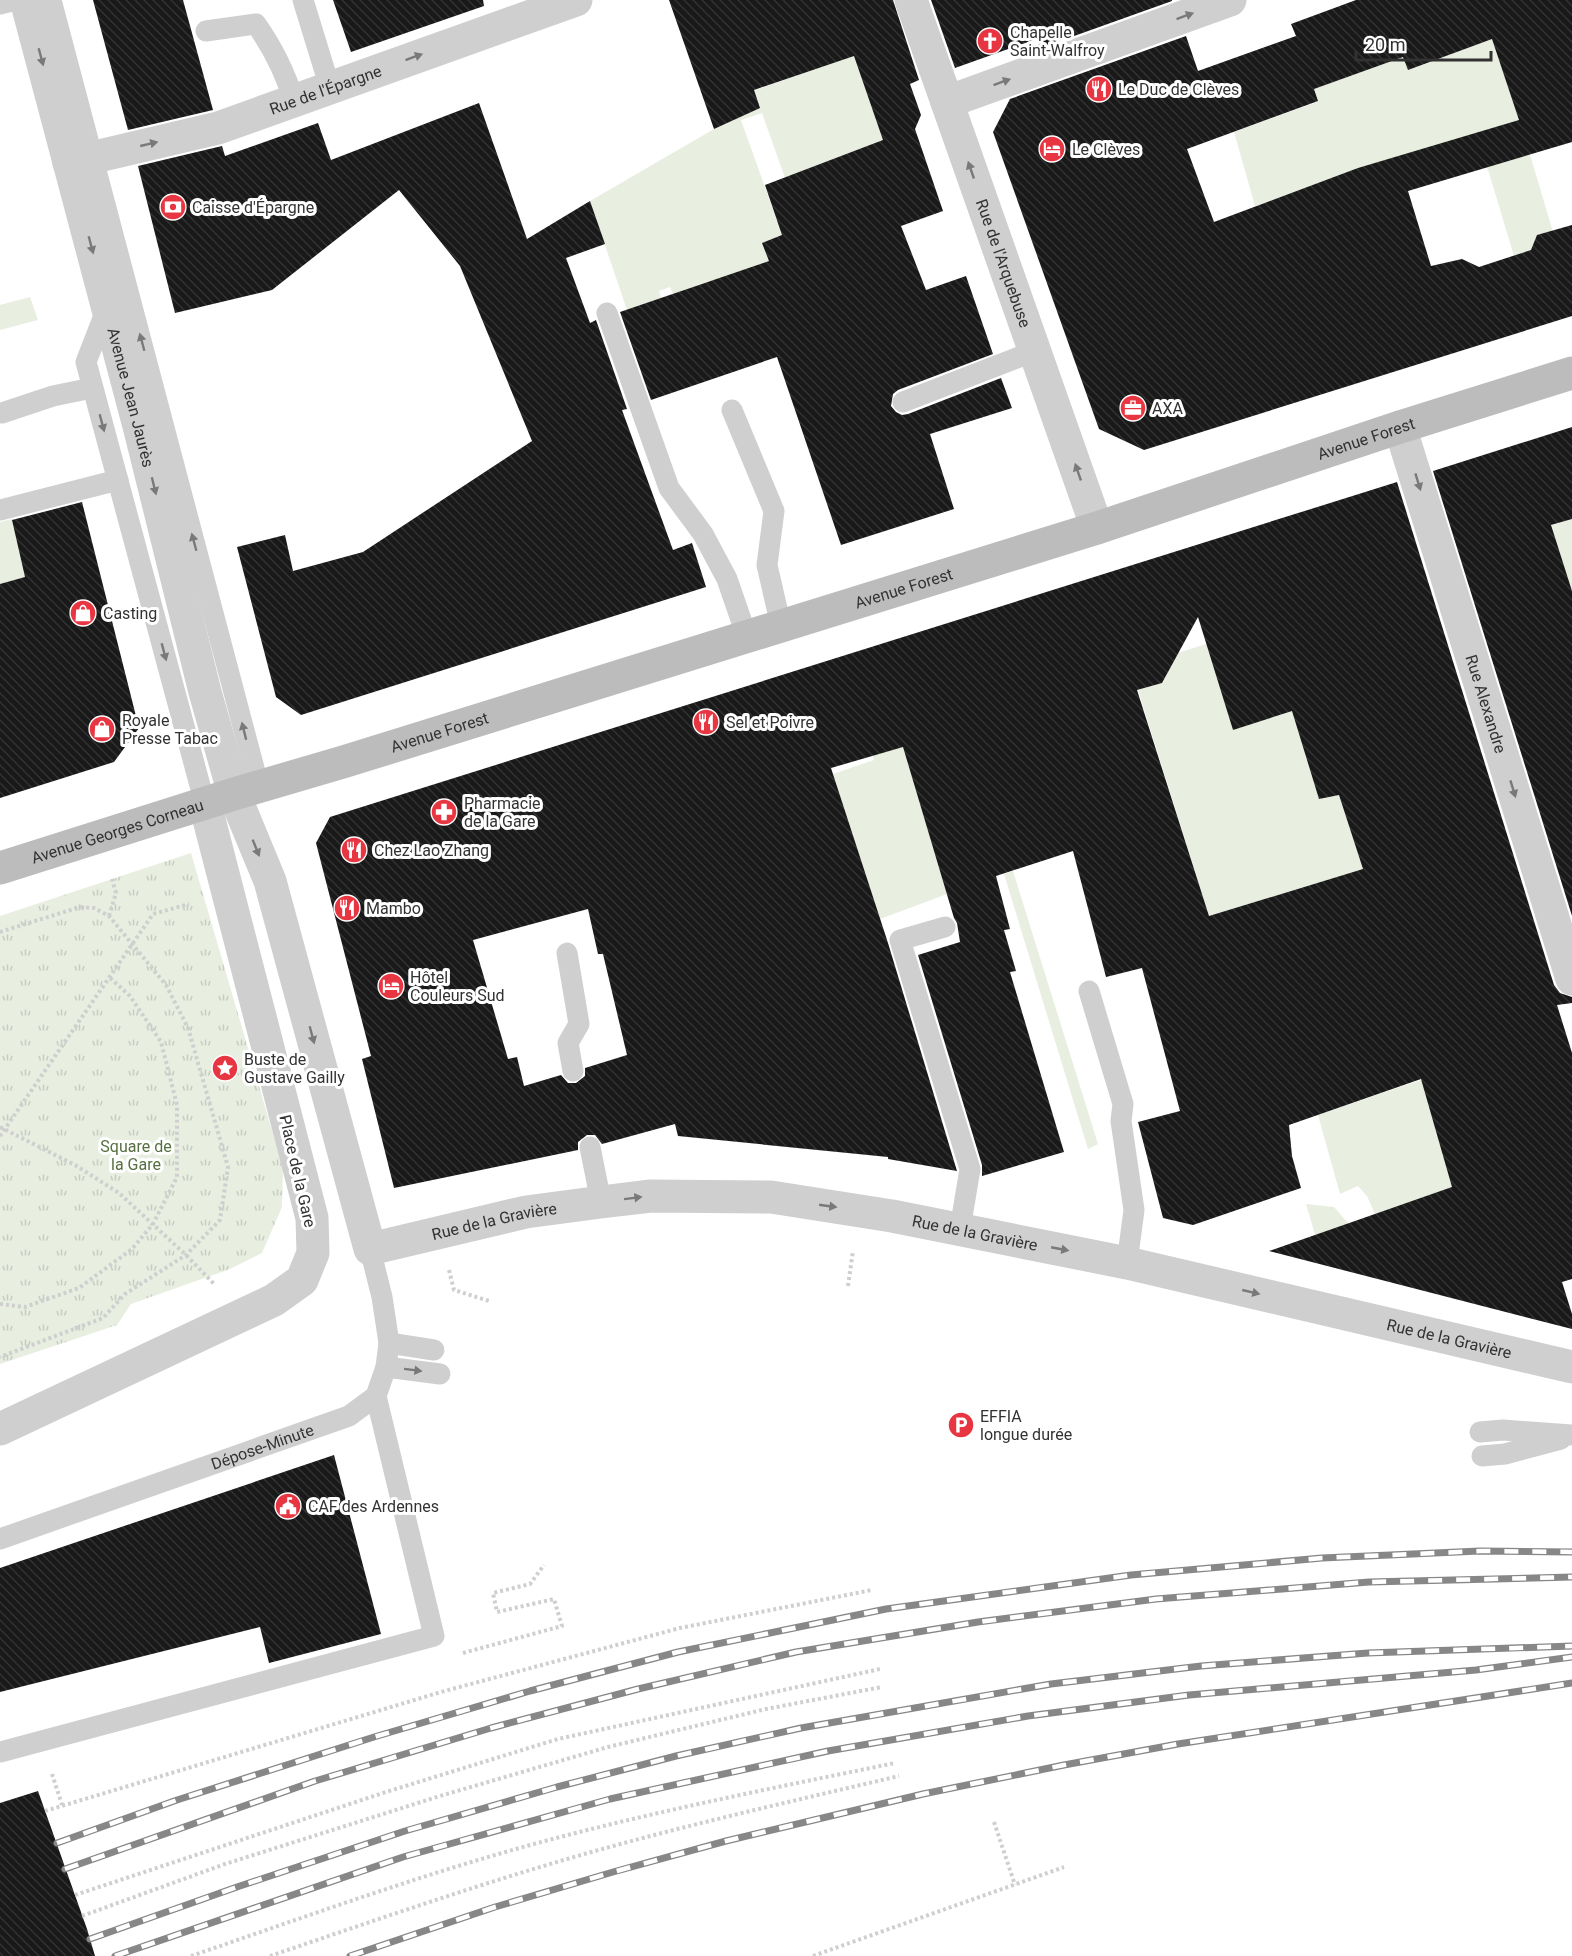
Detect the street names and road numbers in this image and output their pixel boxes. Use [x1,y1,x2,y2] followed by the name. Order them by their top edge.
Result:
[267,61,384,119] street label: Rue de l'Épargne
[972,196,1035,330] street label: Rue de l'Arquebuse
[103,326,158,469] street label: Avenue Jean Jaurès
[1315,414,1417,464] street label: Avenue Forest
[853,564,955,613] street label: Avenue Forest
[1462,652,1510,756] street label: Rue Alexandre
[388,708,491,757] street label: Avenue Forest
[29,795,206,868] street label: Avenue Georges Corneau
[275,1113,320,1229] street label: Place de la Gare
[430,1199,558,1244] street label: Rue de la Gravière
[910,1211,1039,1255] street label: Rue de la Gravière
[1385,1315,1514,1363] street label: Rue de la Gravière
[209,1420,316,1474] street label: Dépose-Minute

